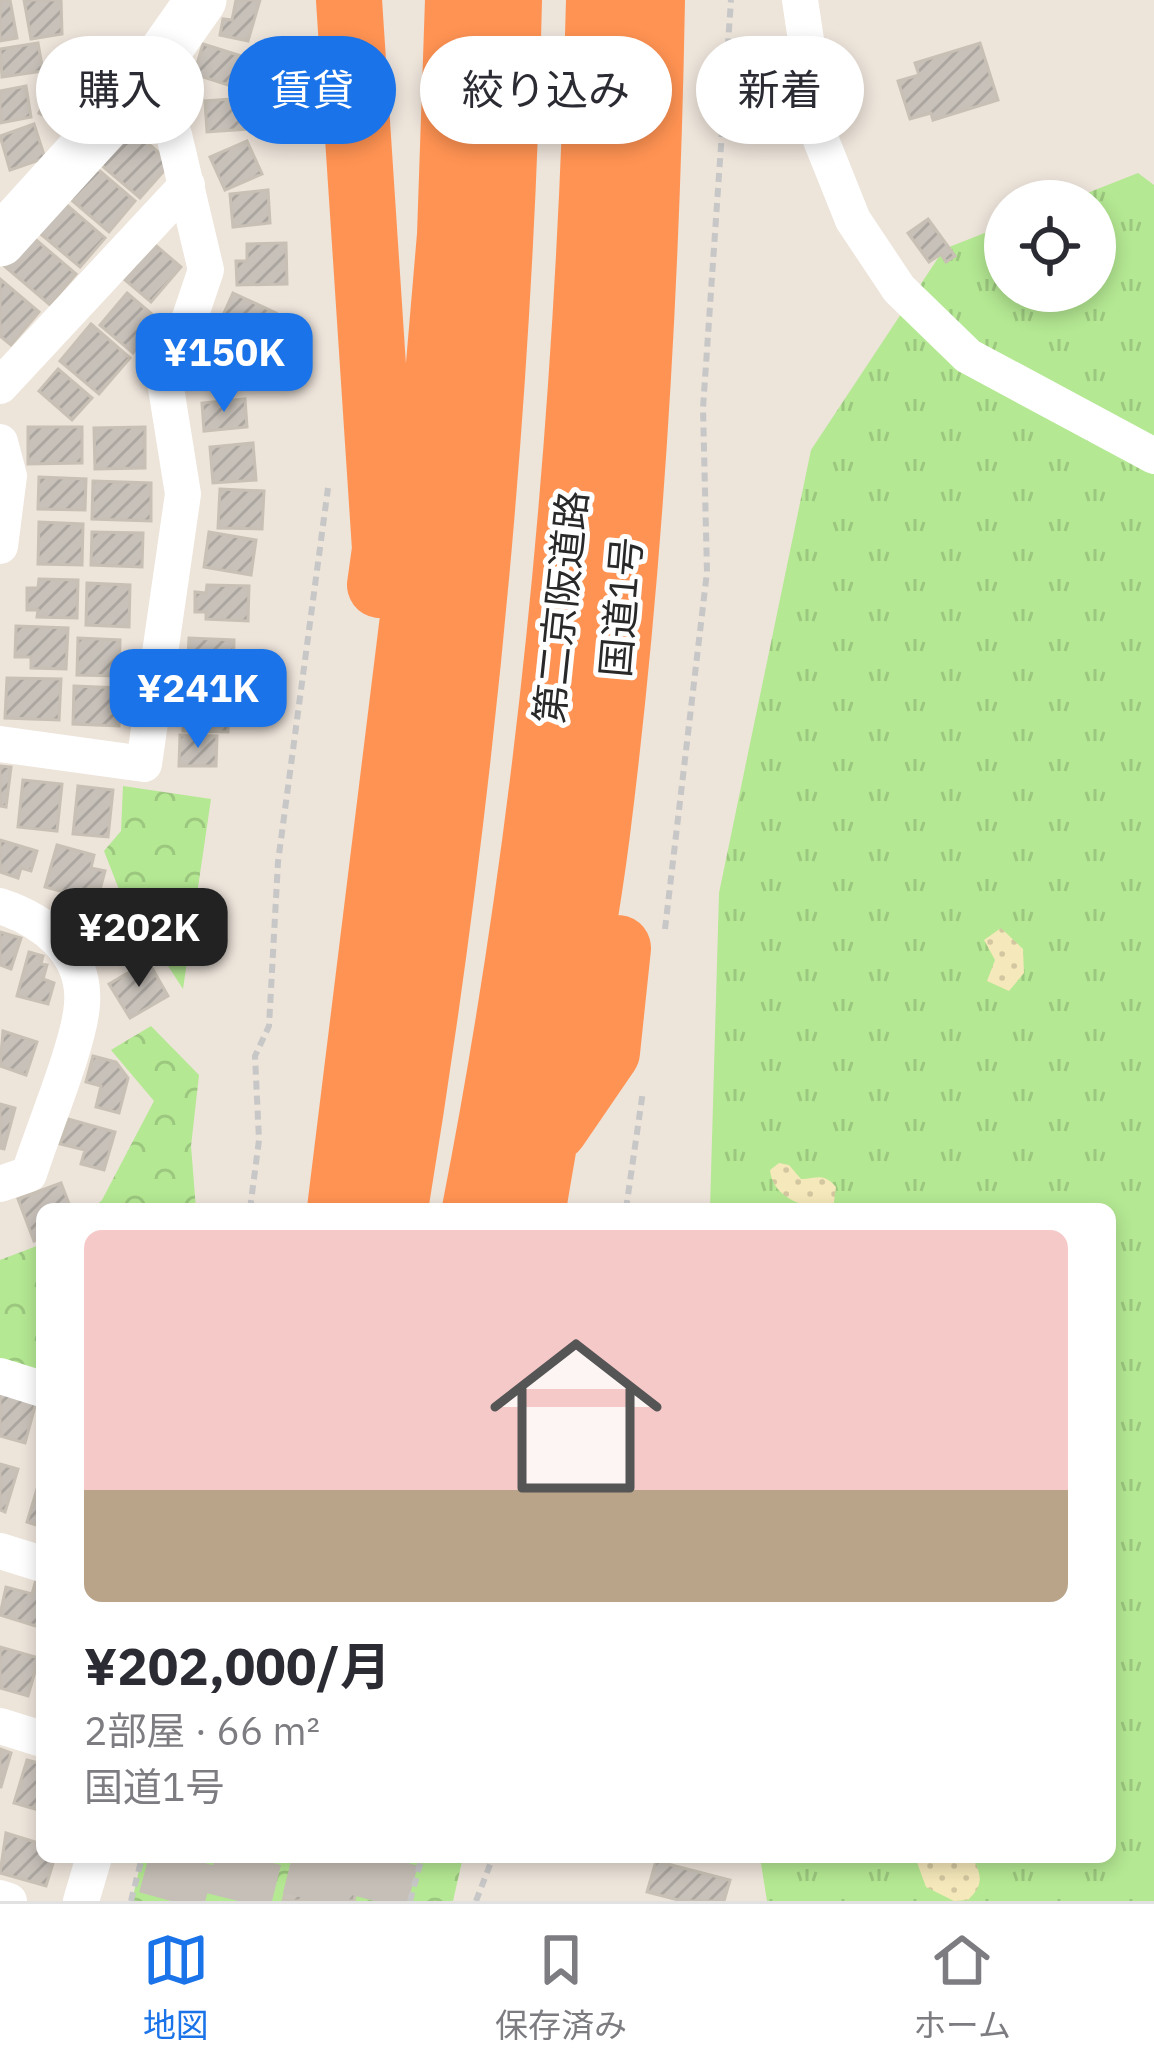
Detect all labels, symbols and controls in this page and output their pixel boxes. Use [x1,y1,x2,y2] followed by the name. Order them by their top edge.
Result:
[36,36,204,144] chip: 購入
[228,36,396,144] chip: 賃貸
[420,36,672,144] chip: 絞り込み
[696,36,864,144] chip: 新着
[984,180,1116,312] map controls
[984,180,1116,312] button: locate
[140,313,308,415] pin: ¥150K
[163,326,285,377] text: ¥150K
[523,488,598,726] street label: 第二京阪道路
[589,535,652,679] street label: 国道1号
[114,649,282,751] pin: ¥241K
[137,662,259,713] text: ¥241K
[55,888,223,990] pin: ¥202K
[78,901,200,952] text: ¥202K
[468,1308,684,1524] icon: home
[84,1633,391,1699] text: ¥202,000/月
[84,1705,320,1756] text: 2部屋 · 66 m²
[84,1761,224,1812] text: 国道1号
[143,1927,209,2047] tab: 地図
[495,1927,627,2047] tab: 保存済み
[913,1927,1011,2047] tab: ホーム

